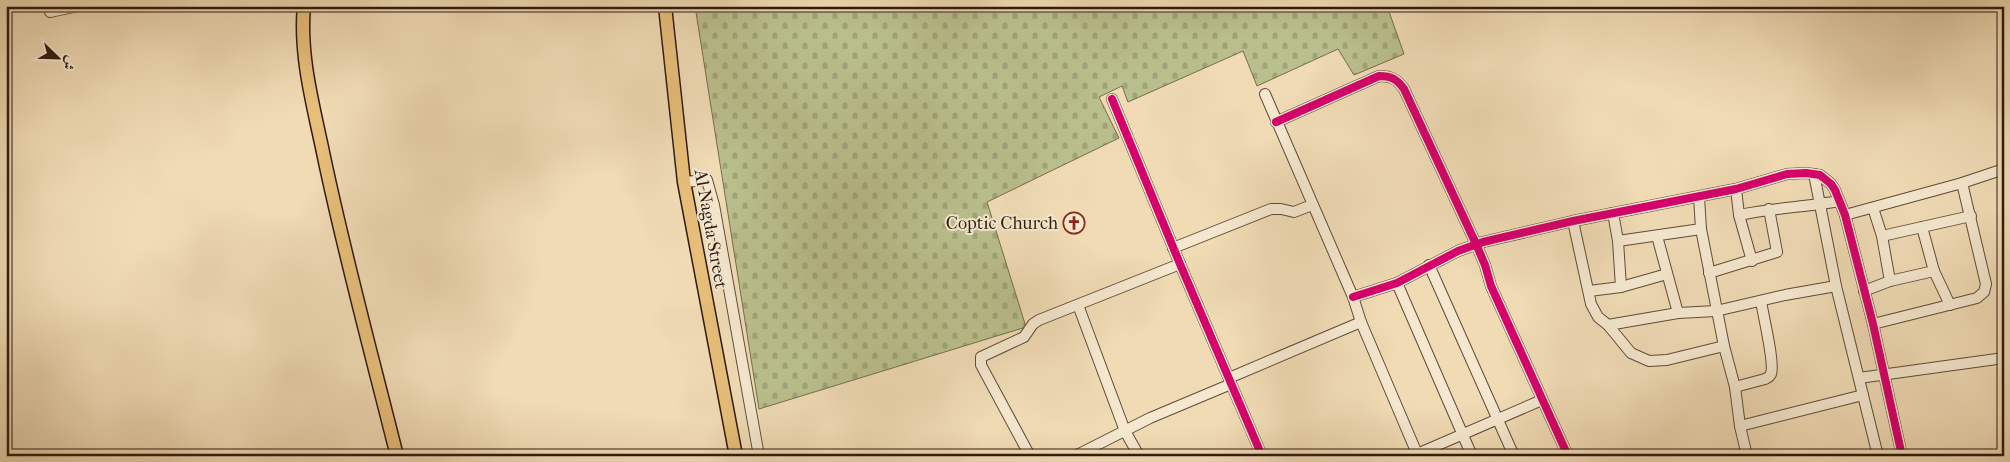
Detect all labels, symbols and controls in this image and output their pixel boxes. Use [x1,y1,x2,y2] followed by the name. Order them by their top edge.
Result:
[32,32,82,82] north arrow
[59,53,80,73] text: ش
[689,167,731,291] street label: Al Nagda Street
[1062,211,1086,235] church icon: Coptic Church
[946,213,1058,234] place label: Coptic Church

